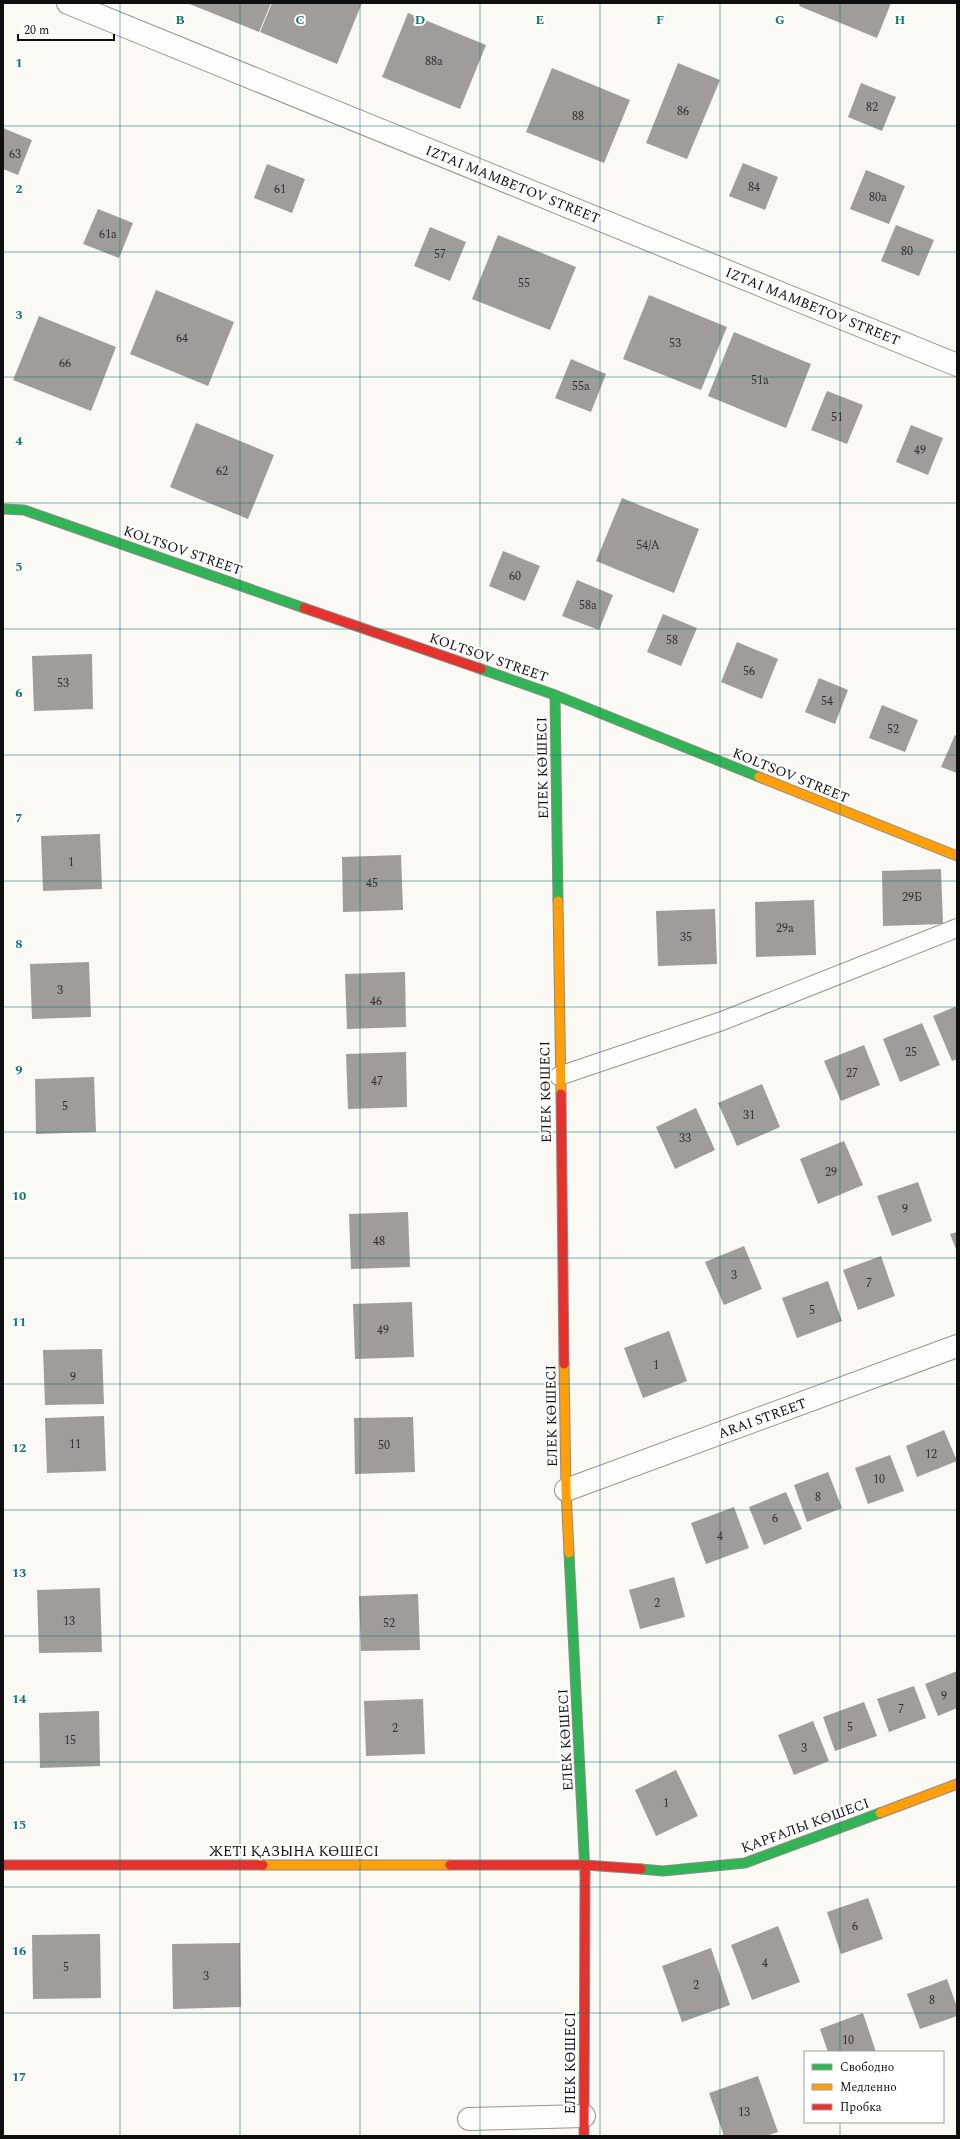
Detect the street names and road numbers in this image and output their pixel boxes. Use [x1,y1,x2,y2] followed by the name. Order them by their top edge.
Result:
[422,140,603,229] street label: IZTAI MAMBETOV STREET
[722,262,903,351] street label: IZTAI MAMBETOV STREET
[121,520,245,581] street label: KOLTSOV STREET
[427,627,551,688] street label: KOLTSOV STREET
[531,717,554,819] street label: ЕЛЕК КӨШЕСІ
[729,742,852,808] street label: KOLTSOV STREET
[534,1041,557,1143] street label: ЕЛЕК КӨШЕСІ
[540,1365,563,1467] street label: ЕЛЕК КӨШЕСІ
[715,1393,809,1444] street label: ARAI STREET
[552,1688,579,1792] street label: ЕЛЕК КӨШЕСІ
[738,1793,872,1858] street label: ҚАРҒАЛЫ КӨШЕСІ
[209,1841,379,1862] street label: ЖЕТІ ҚАЗЫНА КӨШЕСІ
[560,2012,581,2114] street label: ЕЛЕК КӨШЕСІ

